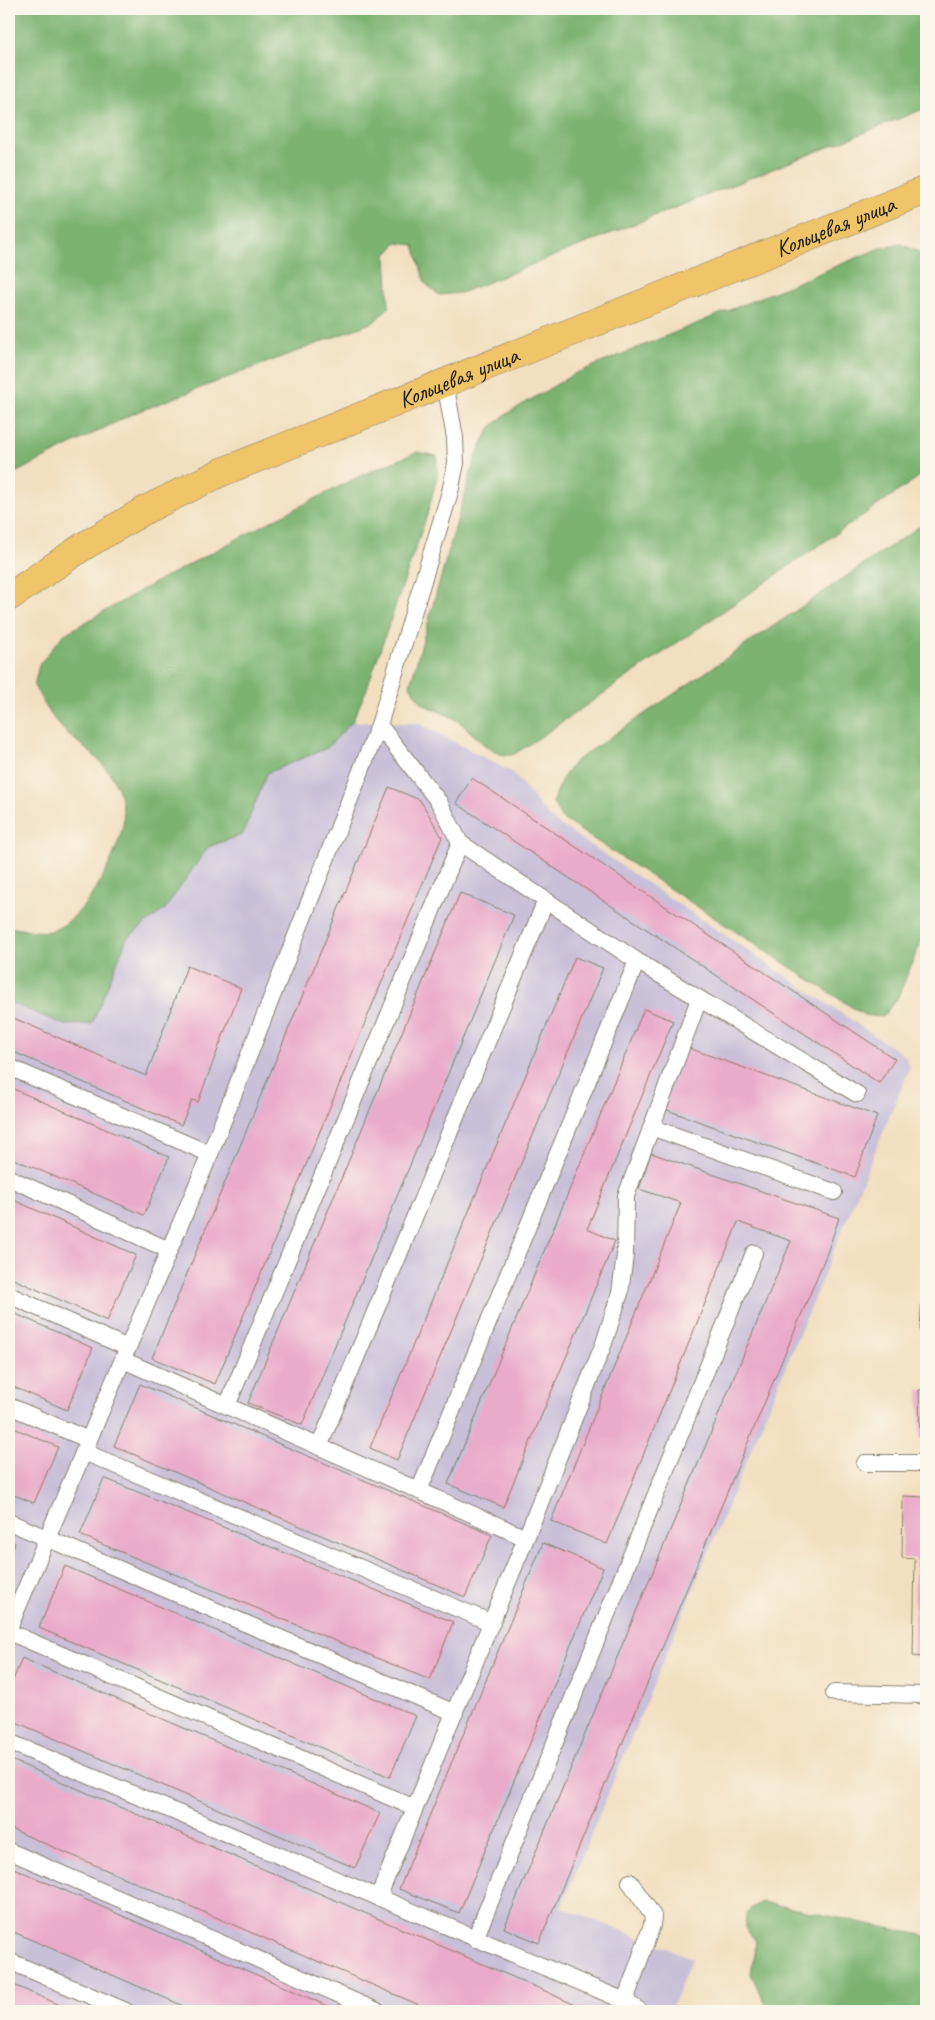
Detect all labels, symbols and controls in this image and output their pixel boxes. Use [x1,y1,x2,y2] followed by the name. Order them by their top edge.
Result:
[771,188,901,264] street label: Кольцевая улица
[394,339,524,415] street label: Кольцевая улица

